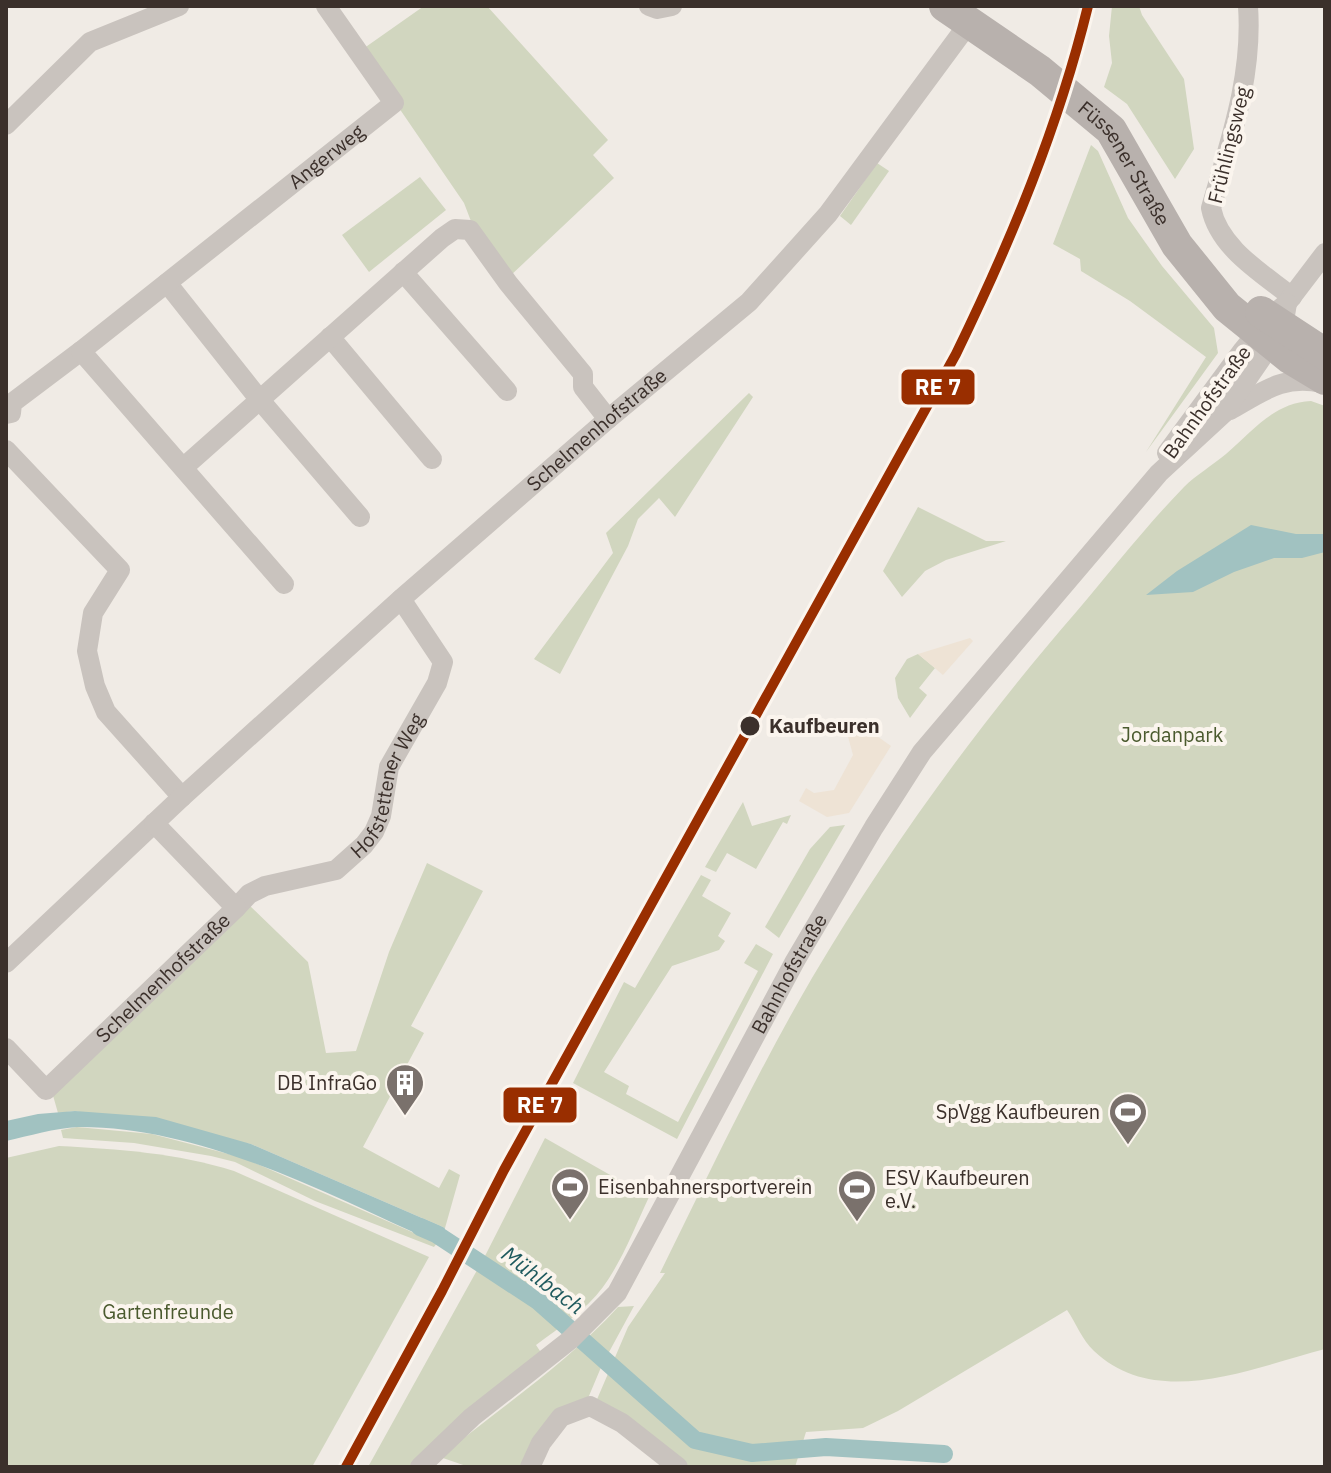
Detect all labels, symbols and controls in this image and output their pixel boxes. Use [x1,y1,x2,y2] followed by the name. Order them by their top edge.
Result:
[1201,83,1256,206] street label: Frühlingsweg
[1073,94,1177,230] street label: Füssener Straße
[282,117,370,195] street label: Angerweg
[1156,340,1257,464] street label: Bahnhofstraße
[520,362,672,497] street label: Schelmenhofstraße
[900,368,976,406] line badge: RE 7
[915,372,961,401] text: RE 7
[344,708,430,864] street label: Hofstettener Weg
[769,712,880,739] place label: Kaufbeuren
[738,714,762,738] marker: Kaufbeuren
[1121,721,1224,748] park label: Jordanpark
[90,907,236,1048] street label: Schelmenhofstraße
[744,908,833,1038] street label: Bahnhofstraße
[384,1062,426,1117] building icon: DB InfraGo
[277,1069,377,1096] place label: DB InfraGo
[502,1086,578,1124] line badge: RE 7
[517,1090,563,1119] text: RE 7
[1107,1091,1149,1146] sports icon: SpVgg Kaufbeuren
[936,1098,1100,1125] place label: SpVgg Kaufbeuren
[885,1164,1030,1214] place label: ESV Kaufbeuren e.V.
[549,1166,591,1221] sports icon: Eisenbahnersportverein
[836,1168,878,1223] sports icon: ESV Kaufbeuren e.V.
[598,1173,812,1200] place label: Eisenbahnersportverein
[496,1239,591,1320] water label: Mühlbach
[102,1298,234,1325] park label: Gartenfreunde

